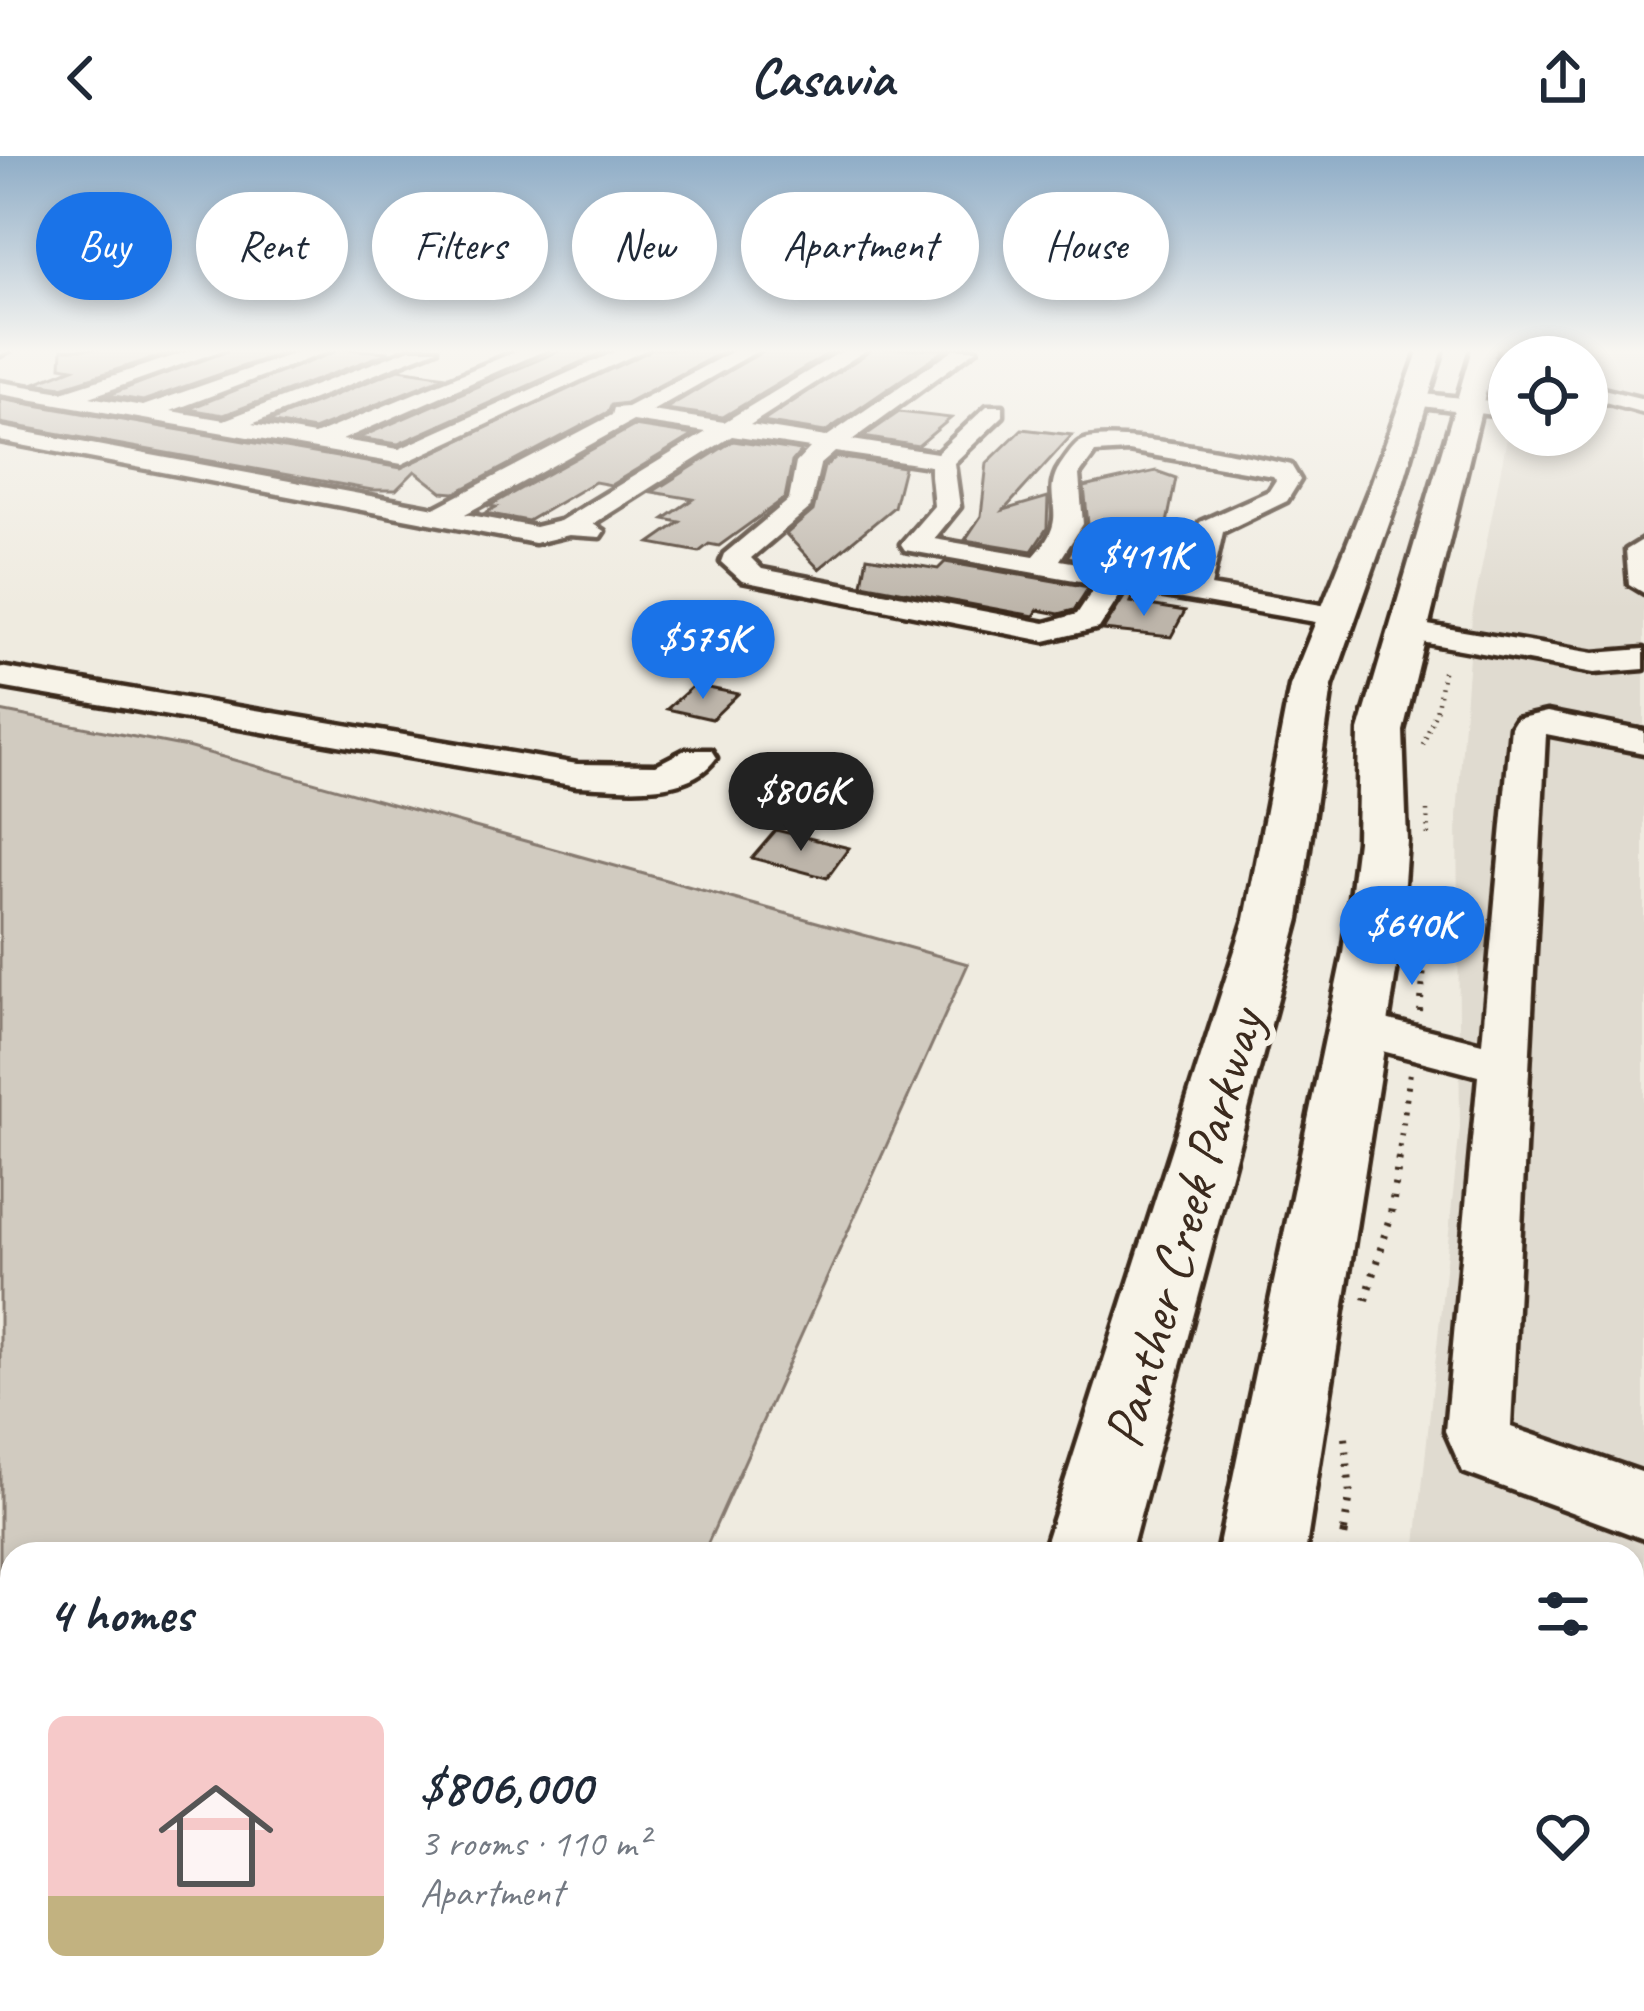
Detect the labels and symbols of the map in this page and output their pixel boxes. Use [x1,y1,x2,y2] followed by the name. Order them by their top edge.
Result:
[1060,517,1228,619] pin: $411K
[619,600,787,702] pin: $575K
[717,752,885,854] pin: $806K
[1328,886,1496,988] pin: $640K
[1086,997,1281,1455] street label: Panther Creek Parkway

